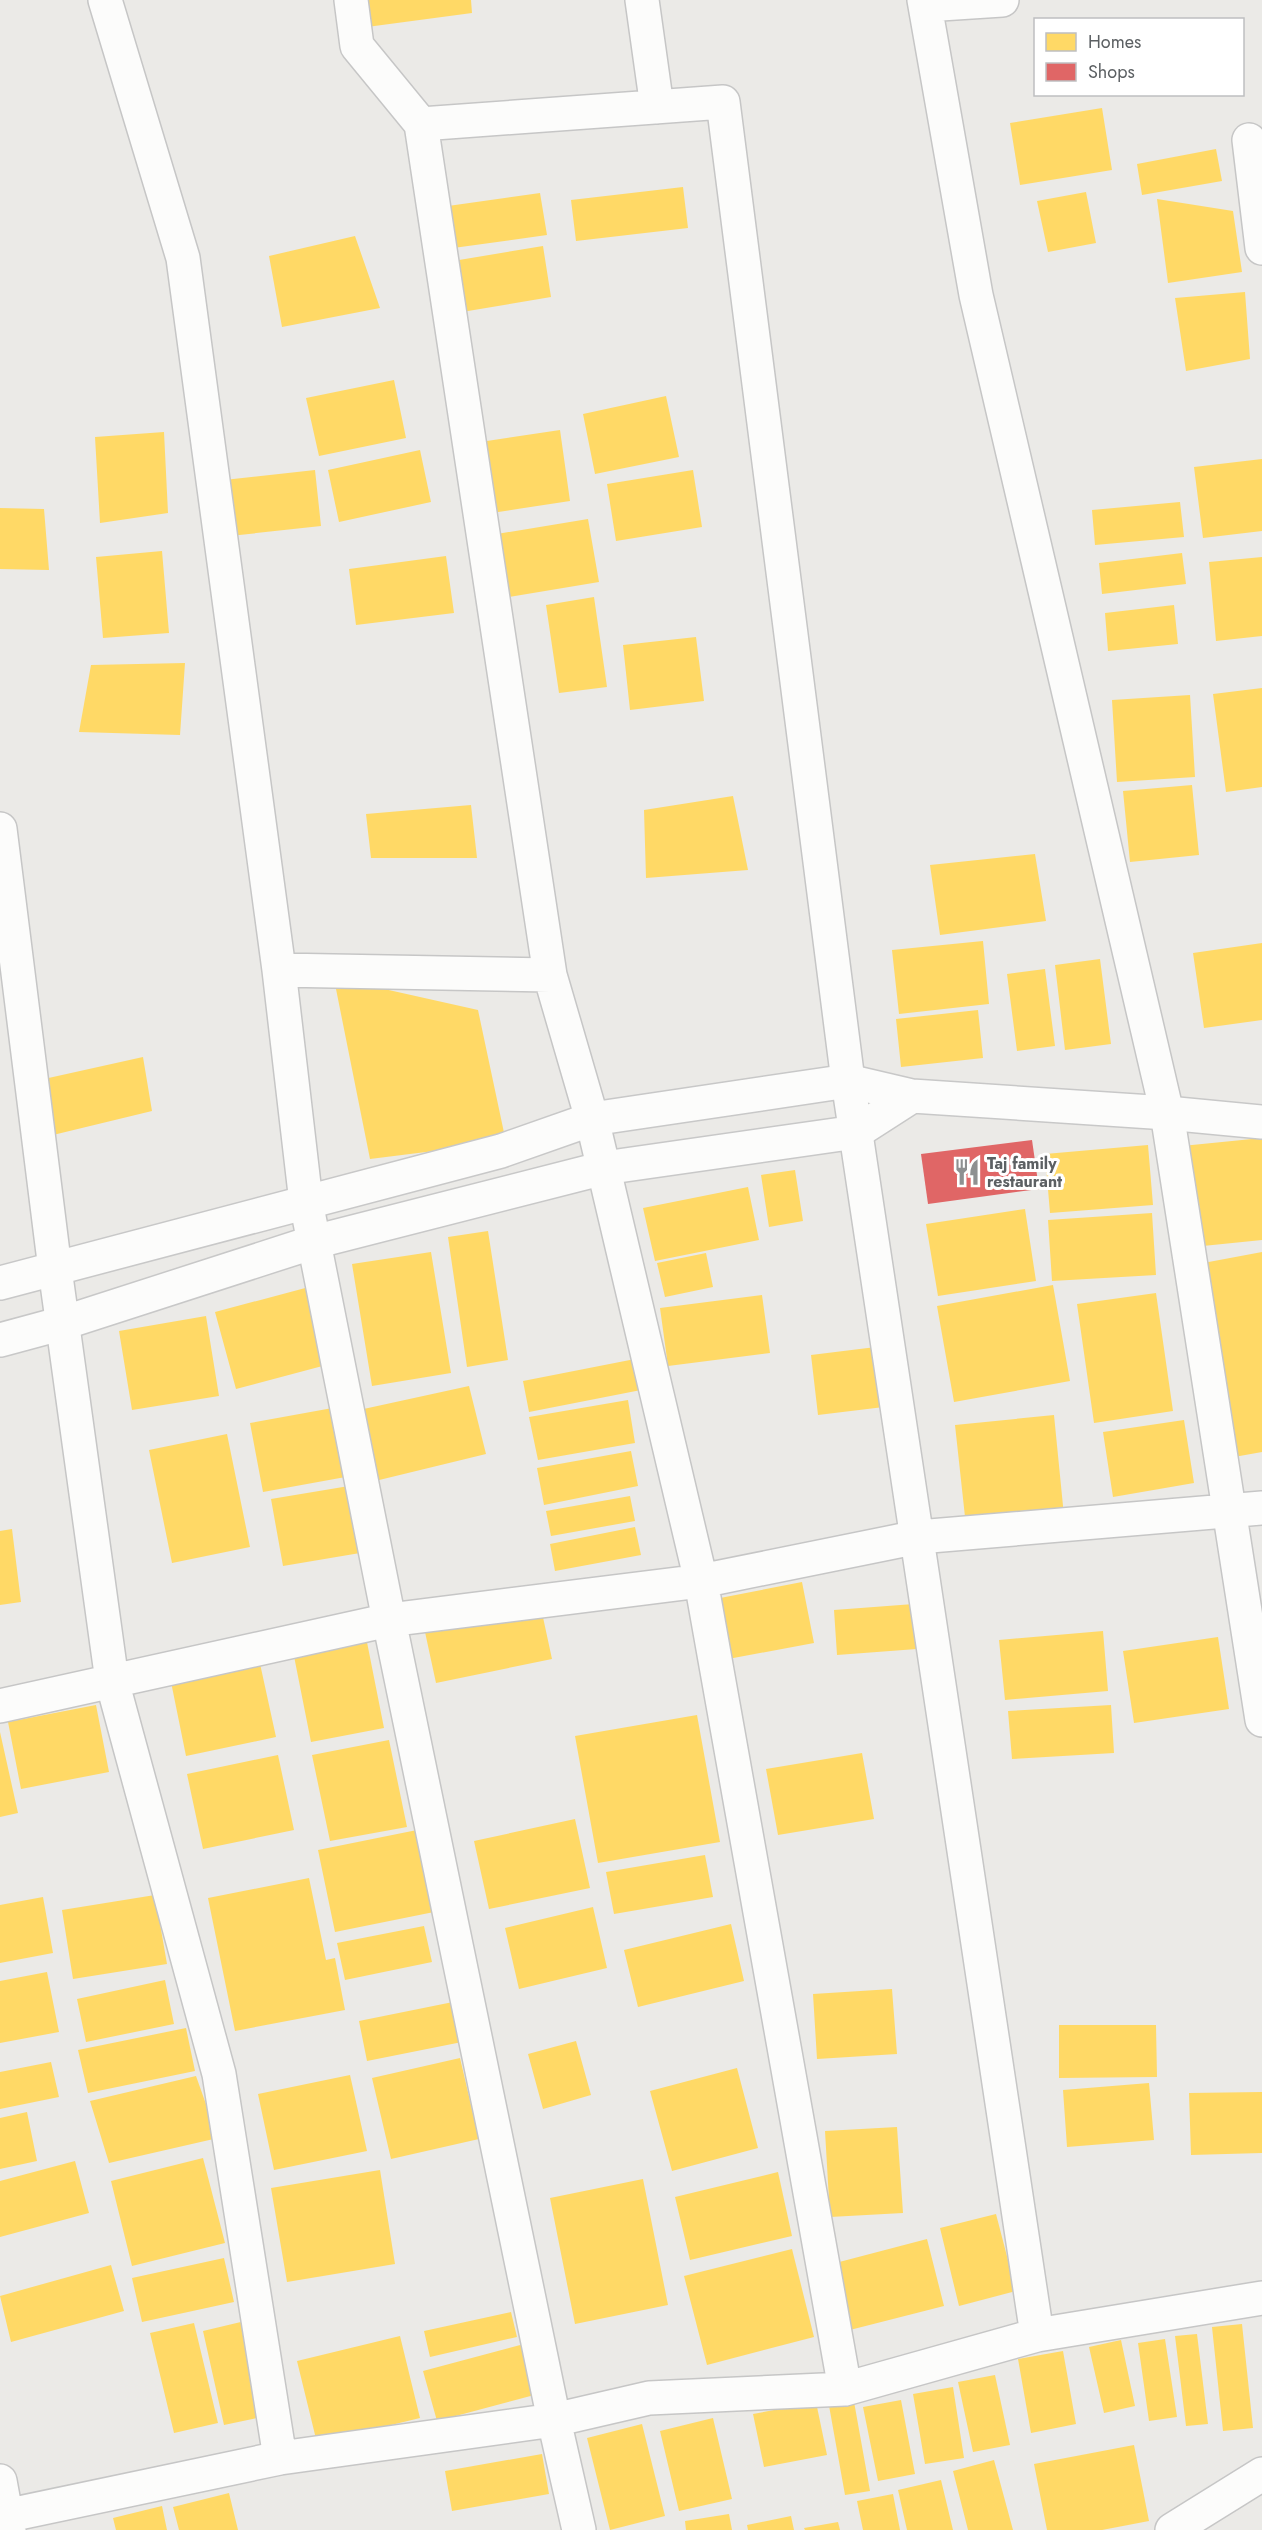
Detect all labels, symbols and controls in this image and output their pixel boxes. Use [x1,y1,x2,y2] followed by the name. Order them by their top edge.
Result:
[1034,18,1244,96] legend
[1088,29,1141,55] text: Homes
[1088,59,1135,85] text: Shops
[987,1152,1063,1193] place label: Taj family restaurant
[952,1157,982,1187] restaurant icon: Taj family restaurant

